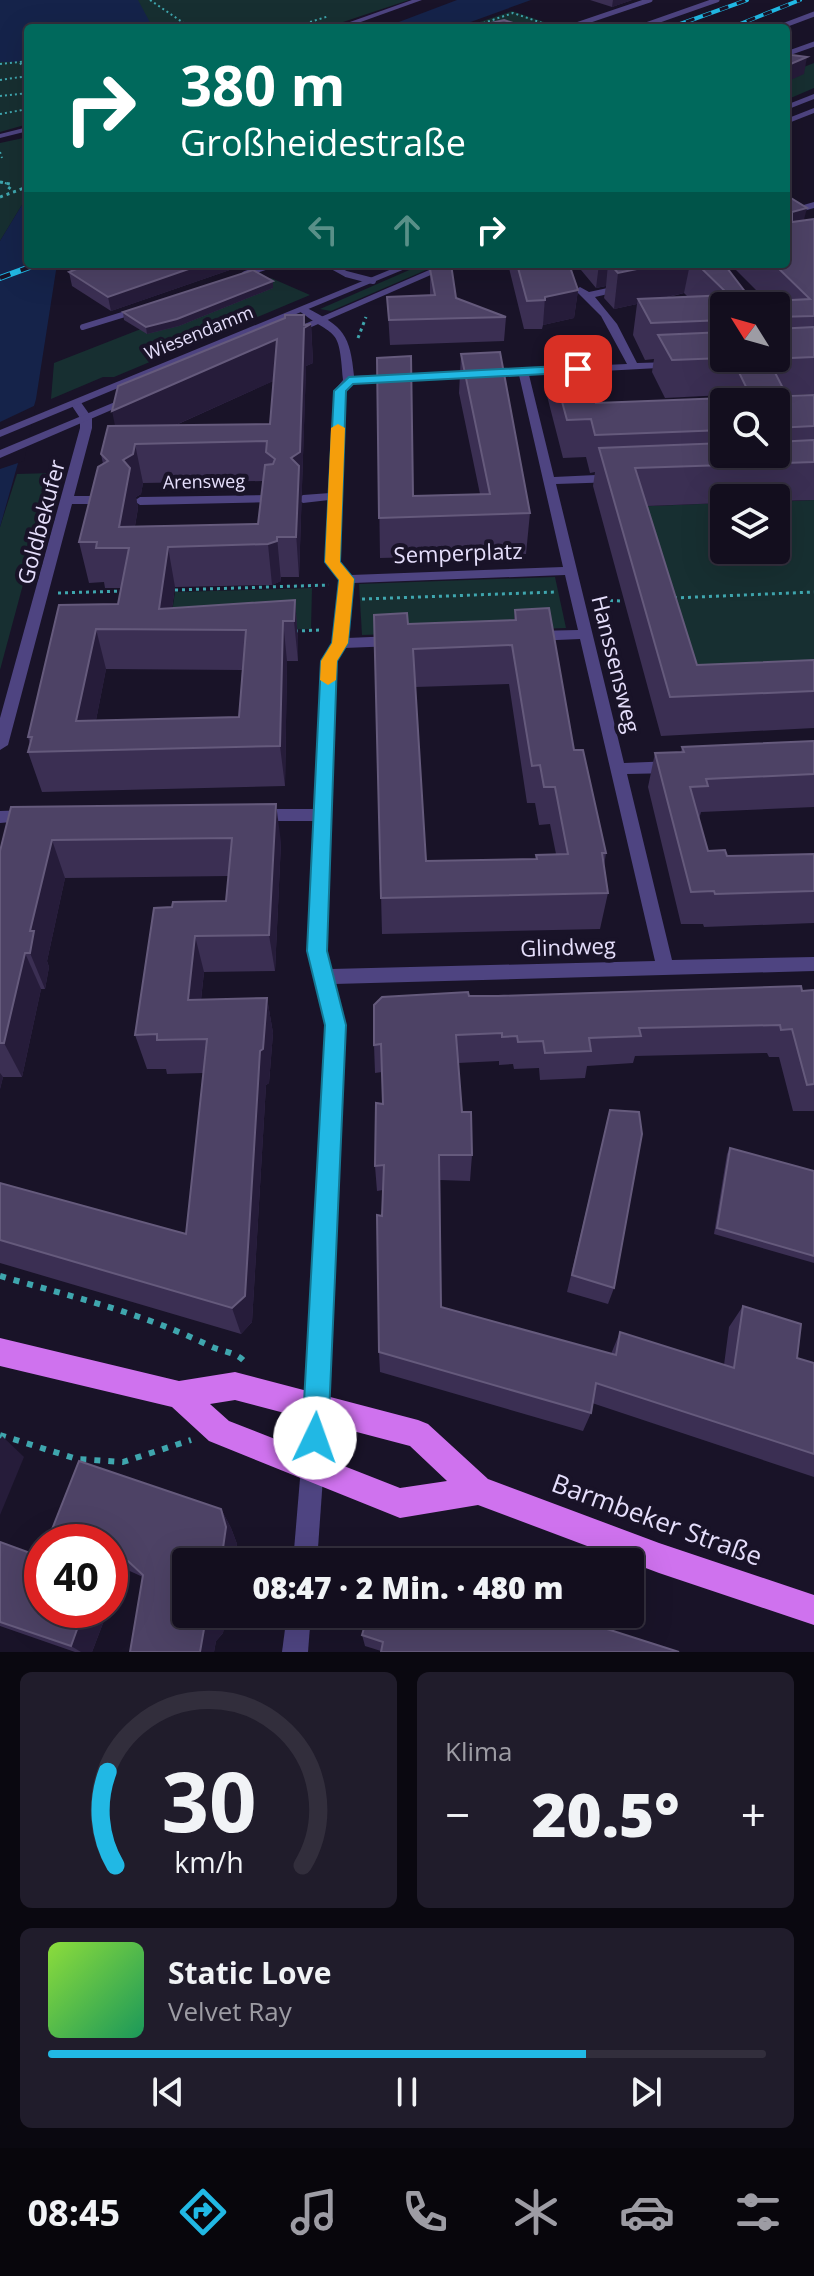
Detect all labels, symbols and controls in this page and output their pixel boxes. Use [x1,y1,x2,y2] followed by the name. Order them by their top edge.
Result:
[180,46,346,122] text: 380 m
[48,56,152,160] icon: right
[180,118,466,167] text: Großheidestraße
[301,208,345,252] icon: left
[385,208,429,252] icon: ahead
[469,208,513,252] icon: right
[710,292,790,372] north arrow
[710,292,790,564] map controls
[141,299,257,365] street label: Wiesendamm
[544,335,612,403] pin
[556,347,600,391] icon: arrive
[710,388,790,468] button: search
[9,456,71,587] street label: Goldbekufer
[163,468,246,494] street label: Arensweg
[710,484,790,564] button: layers
[393,535,523,569] street label: Semperplatz
[585,592,649,736] street label: Hanssensweg
[520,929,616,963] street label: Glindweg
[273,1396,357,1480] position arrow
[547,1464,768,1574] street label: Barmbeker Straße
[24,1524,128,1628] speed limit sign: 40
[253,1567,563,1608] text: 08:47 · 2 Min. · 480 m
[445,1733,513,1769] text: Klima
[161,1743,256,1856] text: 30
[531,1773,680,1855] text: 20.5°
[445,1784,470,1844] text: −
[741,1784,766,1844] text: +
[174,1842,243,1881] text: km/h
[168,1952,331,1993] text: Static Love
[168,1993,292,2029] text: Velvet Ray
[146,2070,190,2114] icon: previous
[385,2070,429,2114] icon: pause
[624,2070,668,2114] icon: next
[175,2184,231,2240] icon: directions
[286,2184,342,2240] icon: music
[397,2184,453,2240] icon: phone
[508,2184,564,2240] icon: climate
[619,2184,675,2240] icon: car
[730,2184,786,2240] icon: filters
[28,2188,120,2237] text: 08:45

